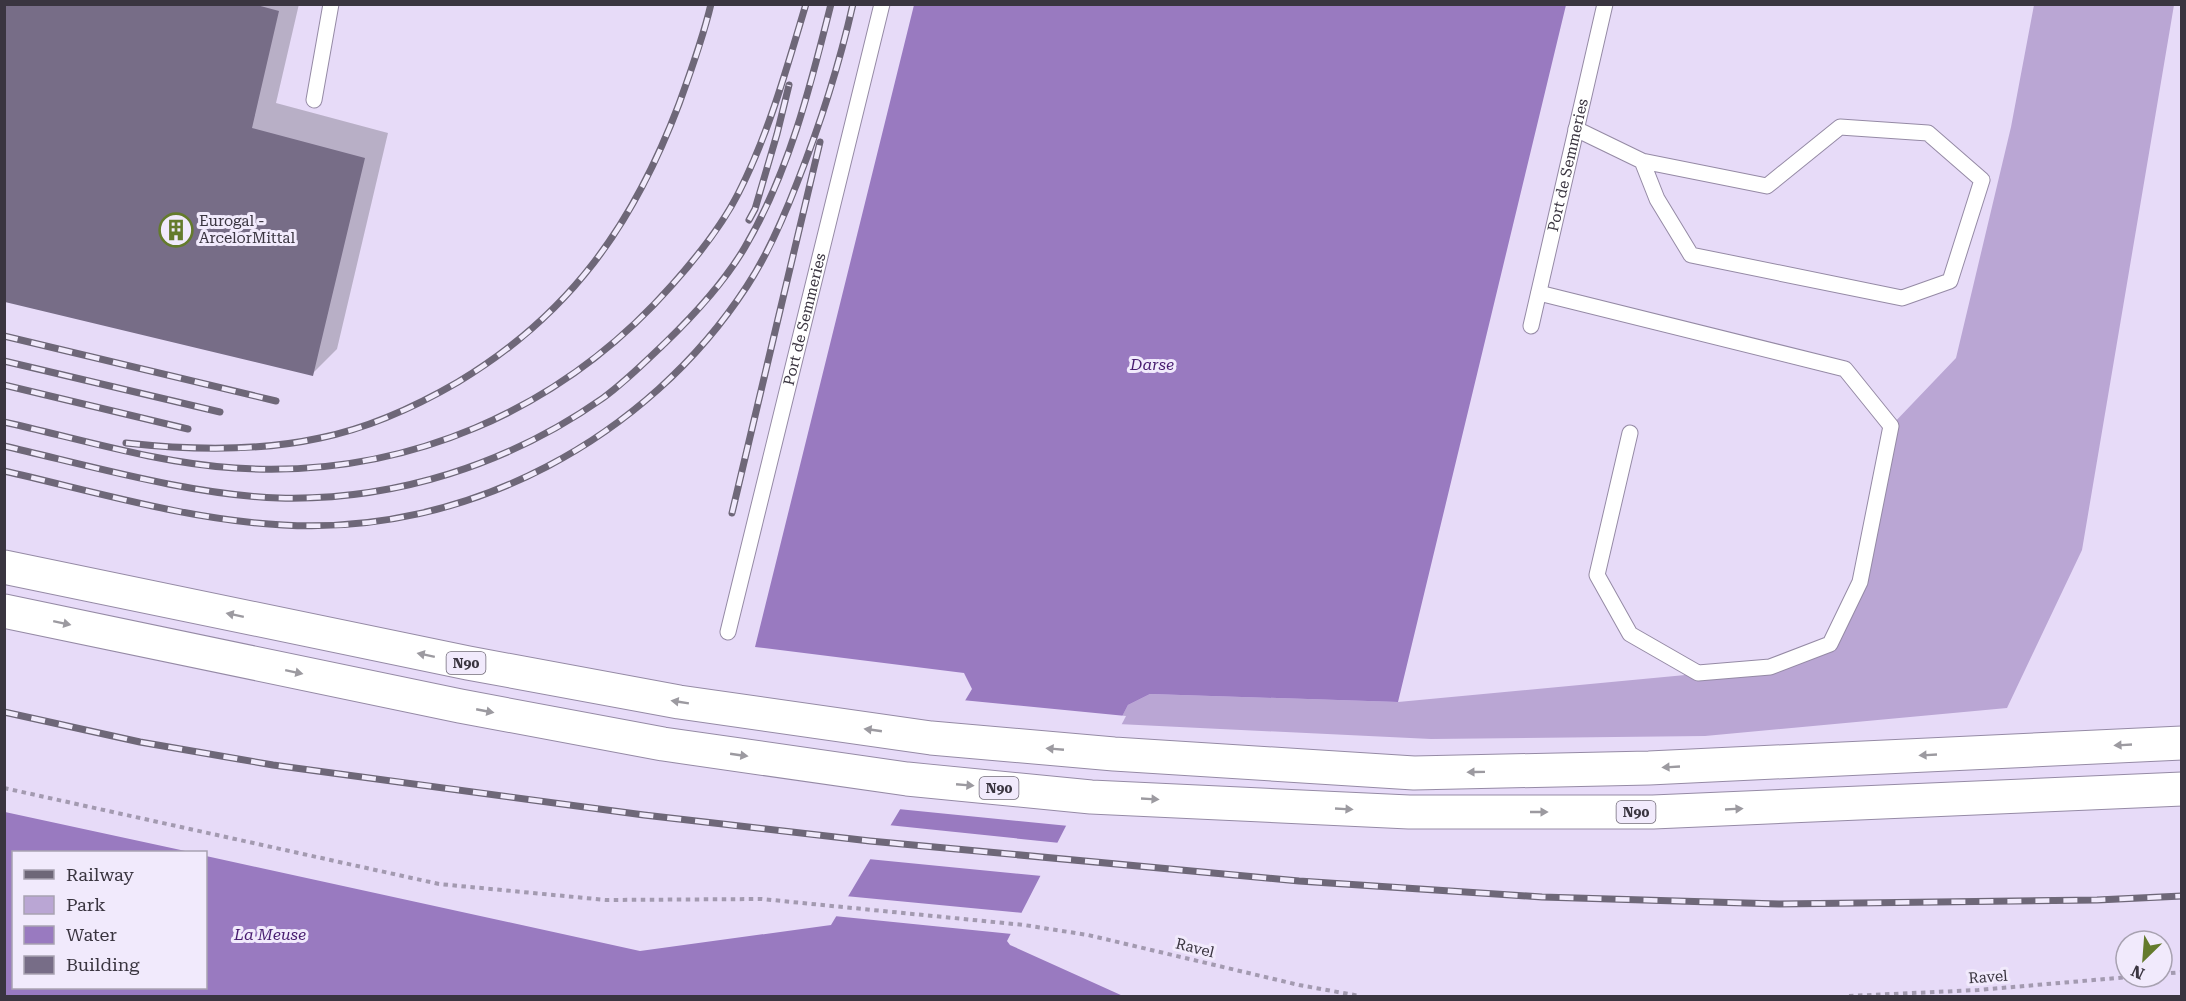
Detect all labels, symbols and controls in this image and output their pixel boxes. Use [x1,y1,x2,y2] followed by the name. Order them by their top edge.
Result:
[1544,97,1592,233] street label: Port de Semmeries
[158,212,194,248] building icon: Eurogal - ArcelorMittal
[199,212,295,247] place label: Eurogal - ArcelorMittal
[780,251,830,387] street label: Port de Semmeries
[1129,355,1174,374] water label: Darse
[226,610,245,619] one-way arrow
[52,619,71,629] one-way arrow
[416,650,435,659] one-way arrow
[446,652,486,674] road number: N90
[285,667,303,677] one-way arrow
[670,697,689,706] one-way arrow
[476,707,495,716] one-way arrow
[863,725,882,734] one-way arrow
[2114,741,2133,750] one-way arrow
[1046,744,1065,754] one-way arrow
[1919,750,1938,759] one-way arrow
[730,751,749,760] one-way arrow
[1661,762,1680,771] one-way arrow
[1466,767,1485,777] one-way arrow
[980,777,1018,799] road number: N90
[956,780,975,790] one-way arrow
[1140,795,1159,804] one-way arrow
[1616,801,1656,823] road number: N90
[1335,804,1354,813] one-way arrow
[1725,804,1744,813] one-way arrow
[1530,807,1549,817] one-way arrow
[12,851,207,989] legend
[66,864,134,885] text: Railway
[66,894,106,915] text: Park
[66,924,117,945] text: Water
[233,925,306,944] water label: La Meuse
[2114,929,2174,989] north arrow
[1174,935,1217,962] street label: Ravel
[66,954,140,975] text: Building
[2128,961,2147,983] text: N
[1968,967,2009,987] street label: Ravel

